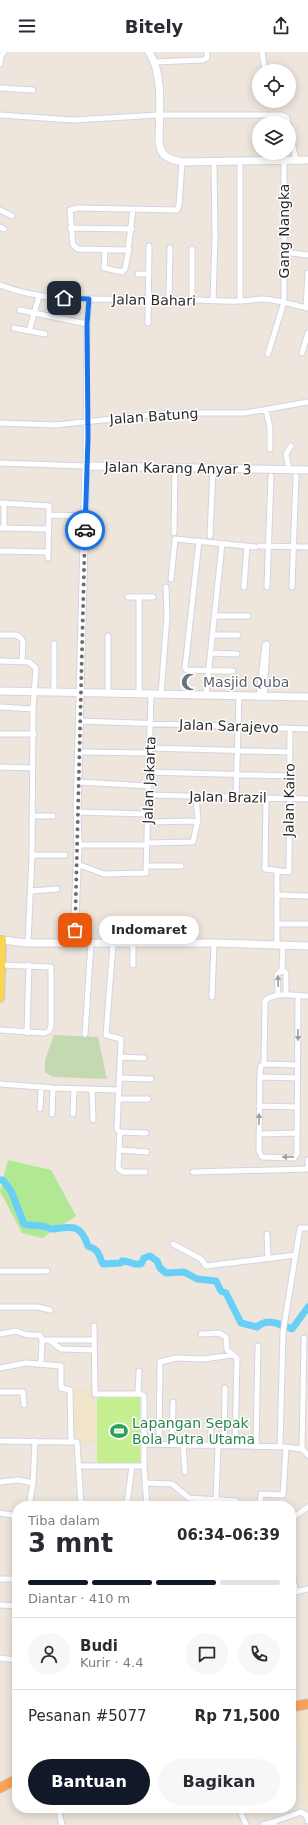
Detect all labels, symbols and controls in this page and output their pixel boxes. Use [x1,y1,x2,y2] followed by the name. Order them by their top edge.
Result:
[16,15,38,37] icon: menu
[270,15,292,37] icon: share
[125,16,183,37] text: Bitely
[252,64,296,160] map controls
[252,64,296,108] button: locate
[252,116,296,160] button: layers
[276,184,292,278] street label: Gang Nangka
[47,281,81,315] pin
[53,287,75,309] icon: home
[111,291,196,309] street label: Jalan Bahari
[108,405,199,427] street label: Jalan Batung
[103,459,252,477] street label: Jalan Karang Anyar 3
[65,510,105,550] courier
[74,519,96,541] icon: car
[180,672,200,692] mosque icon: Masjid Quba
[203,674,289,690] place label: Masjid Quba
[178,716,279,736] street label: Jalan Sarajevo
[139,736,159,825] street label: Jalan Jakarta
[280,763,298,838] street label: Jalan Kairo
[188,788,267,806] street label: Jalan Brazil
[58,913,92,947] pin
[99,916,199,944] callout: Indomaret
[64,919,86,941] icon: bag
[111,922,187,937] text: Indomaret
[274,975,281,987] one-way arrow
[295,1029,301,1042] one-way arrow
[256,1112,262,1125] one-way arrow
[281,1154,294,1160] one-way arrow
[132,1415,255,1447] place label: Lapangan Sepak Bola Putra Utama
[109,1421,129,1441] sports icon: Lapangan Sepak Bola Putra Utama
[28,1513,100,1528] text: Tiba dalam
[177,1526,280,1544] text: 06:34–06:39
[28,1528,113,1558] text: 3 mnt
[28,1591,130,1606] text: Diantar · 410 m
[28,1633,70,1675] button: person
[186,1633,228,1675] button: chat
[238,1633,280,1675] button: phone
[80,1637,118,1655] text: Budi
[80,1655,144,1670] text: Kurir · 4.4
[28,1707,146,1725] text: Pesanan #5077
[195,1707,280,1725] text: Rp 71,500
[28,1759,150,1805] button: Bantuan
[158,1759,280,1805] button: Bagikan

